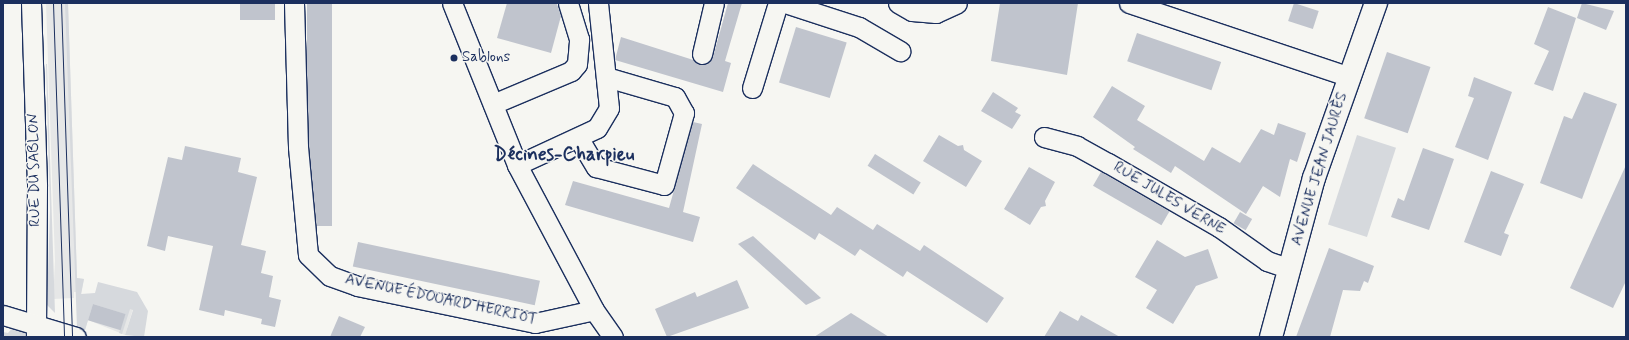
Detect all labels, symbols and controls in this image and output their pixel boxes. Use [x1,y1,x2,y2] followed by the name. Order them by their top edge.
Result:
[462,49,510,67] place label: Sablons
[449,53,459,63] marker: Sablons
[1288,91,1352,247] street label: AVENUE JEAN JAURÈS
[25,113,45,227] street label: RUE DU SABLON
[494,144,634,166] district label: Décines-Charpieu
[1109,158,1229,240] street label: RUE JULES VERNE
[343,271,539,329] street label: AVENUE ÉDOUARD HERRIOT

